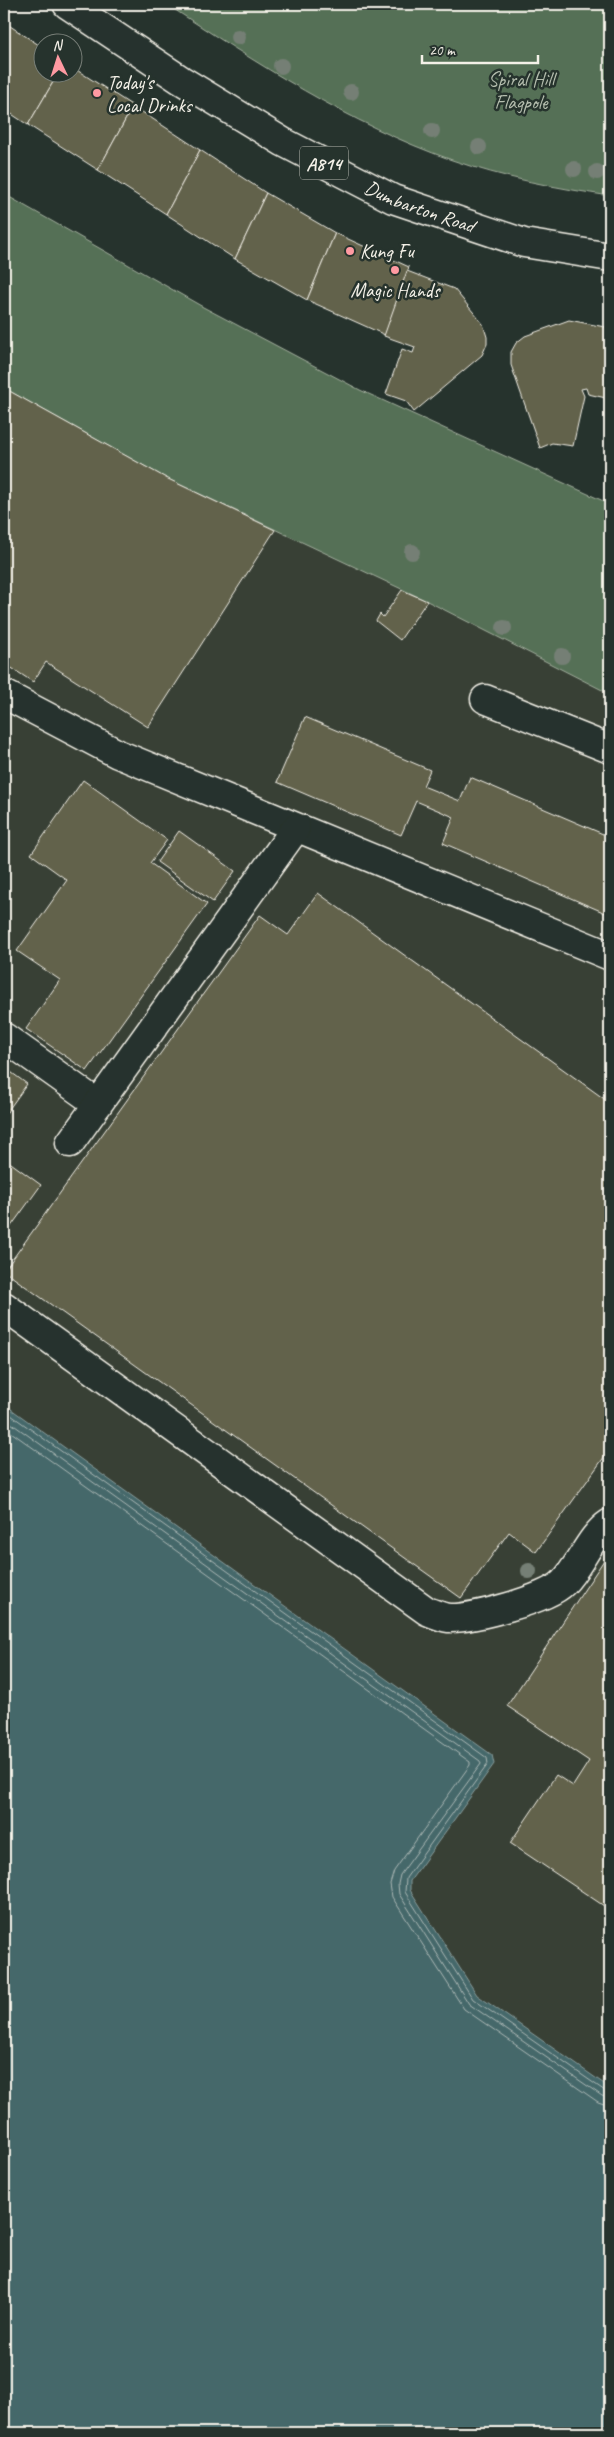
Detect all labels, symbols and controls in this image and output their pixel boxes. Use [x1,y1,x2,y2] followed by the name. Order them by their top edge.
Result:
[32,32,82,82] north arrow
[422,32,538,64] scale bar
[52,37,64,54] text: N
[429,41,456,60] text: 20 m
[488,67,558,115] park label: Spiral Hill Flagpole
[107,70,194,118] place label: Today's Local Drinks
[91,87,103,99] marker: Today's Local Drinks
[300,146,348,180] road number: A814
[361,175,481,239] street label: Dumbarton Road
[360,239,415,264] place label: Kung Fu
[344,245,356,257] marker: Kung Fu
[389,264,401,276] marker: Magic Hands
[351,278,442,303] place label: Magic Hands

